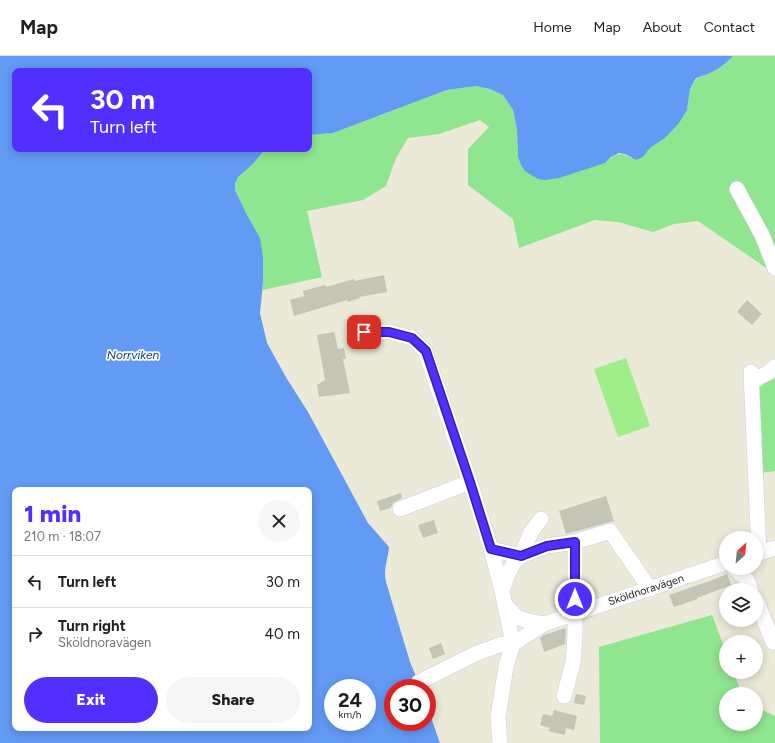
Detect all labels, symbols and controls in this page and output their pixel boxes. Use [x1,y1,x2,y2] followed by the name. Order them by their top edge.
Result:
[20,16,58,39] text: Map
[533,19,572,36] text: Home
[594,19,621,36] text: Map
[643,19,682,36] text: About
[704,19,755,36] text: Contact
[90,82,155,116] text: 30 m
[24,84,76,136] icon: left
[90,116,157,138] text: Turn left
[347,315,381,349] pin
[353,321,375,343] icon: arrive
[107,348,160,362] water label: Norrviken
[24,499,81,528] text: 1 min
[258,500,300,542] button: close
[24,529,101,544] text: 210 m · 18:07
[719,531,763,575] north arrow
[719,531,763,731] map controls
[24,571,46,593] icon: left
[606,572,686,608] street label: Sköldnoravägen
[58,573,116,591] text: Turn left
[266,573,300,591] text: 30 m
[554,578,596,620] position arrow
[719,583,763,627] button: layers
[58,617,126,635] text: Turn right
[24,623,46,645] icon: right
[265,625,300,643] text: 40 m
[58,635,151,650] text: Sköldnoravägen
[719,635,763,679] button: +
[24,677,158,723] button: Exit
[166,677,300,723] button: Share
[384,679,436,731] speed limit sign: 30
[719,687,763,731] button: −
[338,688,362,712] text: 24
[339,708,361,721] text: km/h

